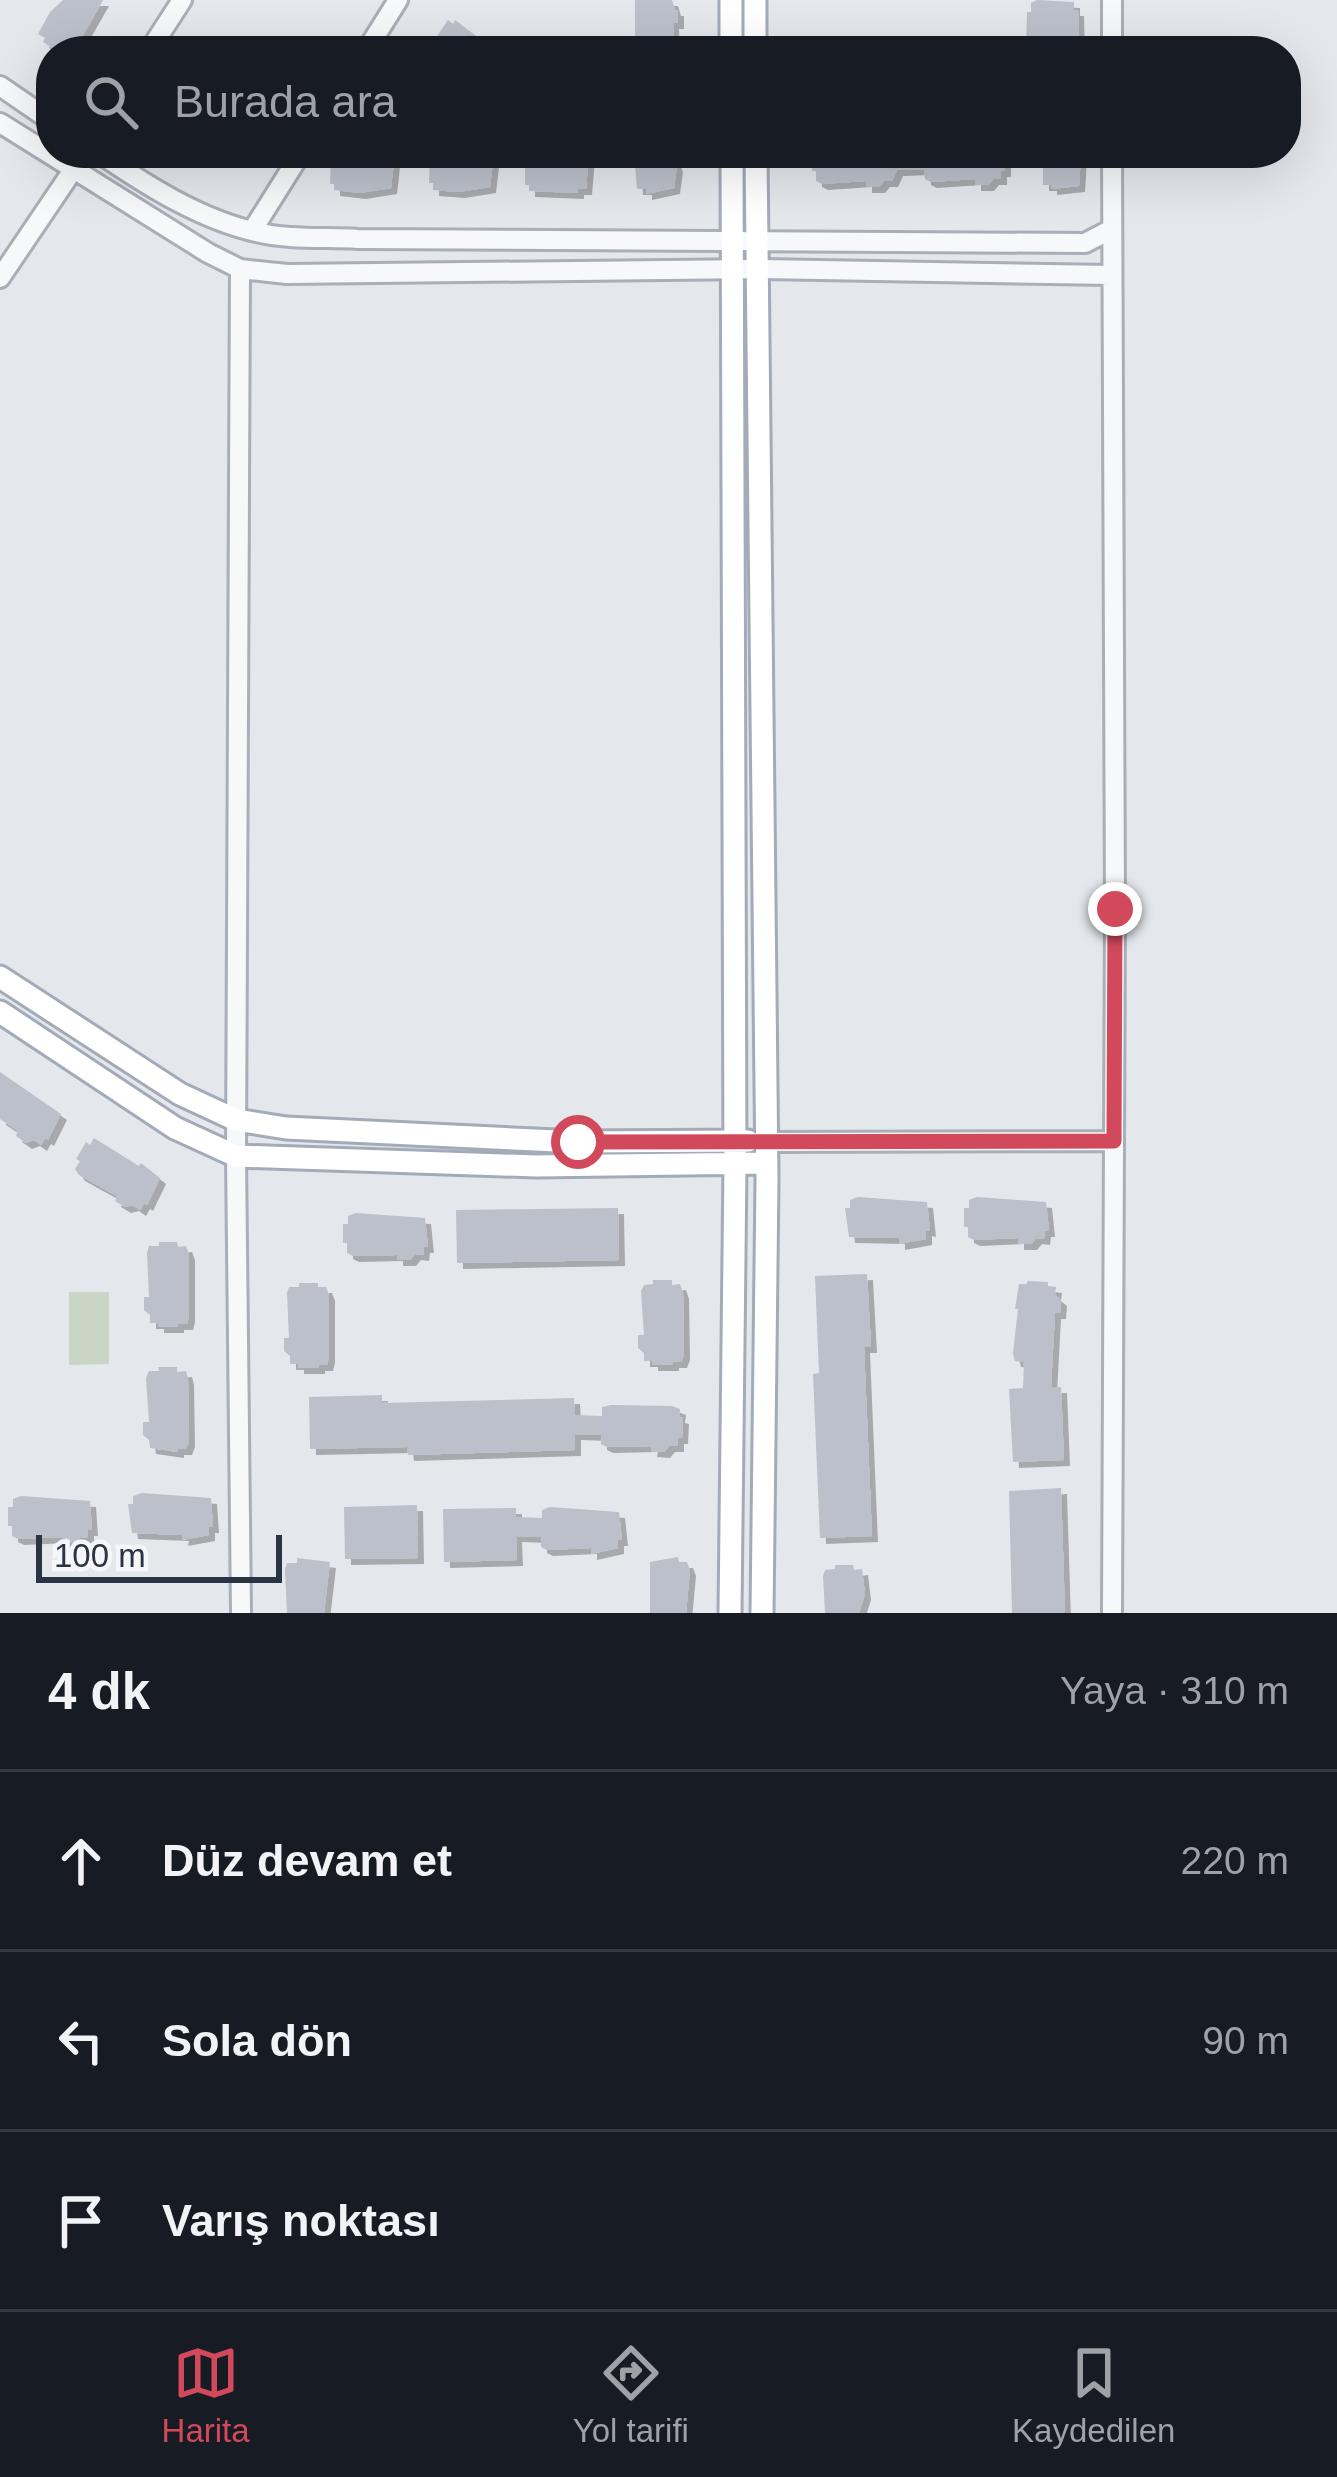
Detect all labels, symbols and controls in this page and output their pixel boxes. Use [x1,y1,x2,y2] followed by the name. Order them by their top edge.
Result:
[36,36,1301,168] search box
[78,69,144,135] icon: search
[174,76,397,127] text: Burada ara
[1088,882,1142,936] route end
[551,1115,605,1169] route start
[36,1529,282,1582] scale bar
[54,1537,146,1574] text: 100 m
[48,1663,150,1720] text: 4 dk
[1060,1669,1289,1712] text: Yaya · 310 m
[48,1828,114,1894] icon: ahead
[162,1835,452,1886] text: Düz devam et
[1181,1839,1289,1882] text: 220 m
[48,2008,114,2074] icon: left
[162,2015,352,2066] text: Sola dön
[1202,2019,1289,2062] text: 90 m
[48,2188,114,2254] icon: arrive
[162,2195,440,2246] text: Varış noktası
[162,2340,250,2450] tab: Harita
[573,2340,689,2450] tab: Yol tarifi
[1012,2340,1175,2450] tab: Kaydedilen

